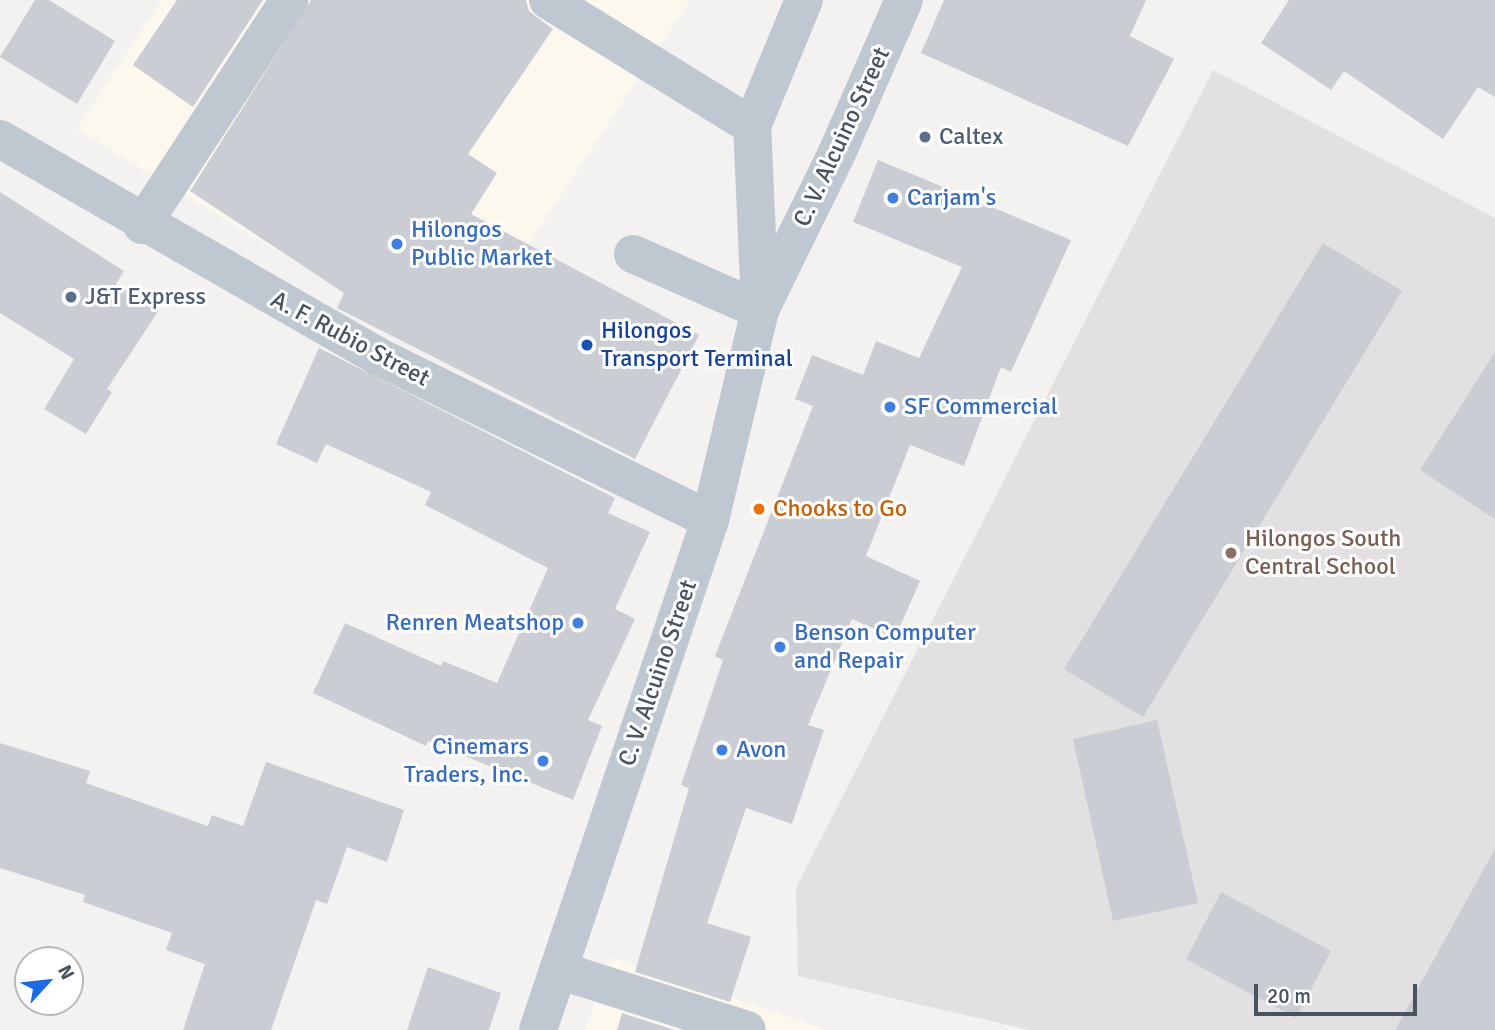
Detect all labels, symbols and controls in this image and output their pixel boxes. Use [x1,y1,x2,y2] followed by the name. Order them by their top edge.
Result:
[788,43,896,231] street label: C. V. Alcuino Street
[939,123,1003,151] place label: Caltex
[917,129,933,145] marker: Caltex
[907,184,996,212] place label: Carjam's
[885,190,901,206] marker: Carjam's
[411,216,552,272] place label: Hilongos Public Market
[389,236,405,252] marker: Hilongos Public Market
[85,283,206,311] place label: J&T Express
[266,285,434,393] street label: A. F. Rubio Street
[63,289,79,305] marker: J&T Express
[601,317,793,373] place label: Hilongos Transport Terminal
[579,337,595,353] marker: Hilongos Transport Terminal
[904,393,1058,421] place label: SF Commercial
[882,399,898,415] marker: SF Commercial
[773,495,907,523] place label: Chooks to Go
[751,501,767,517] marker: Chooks to Go
[1245,525,1401,581] place label: Hilongos South Central School
[1223,545,1239,561] marker: Hilongos South Central School
[613,576,703,770] street label: C. V. Alcuino Street
[386,609,564,637] place label: Renren Meatshop
[570,615,586,631] marker: Renren Meatshop
[794,619,976,675] place label: Benson Computer and Repair
[772,639,788,655] marker: Benson Computer and Repair
[404,733,529,789] place label: Cinemars Traders, Inc.
[736,736,786,764] place label: Avon
[714,742,730,758] marker: Avon
[535,753,551,769] marker: Cinemars Traders, Inc.
[14,946,84,1016] north arrow
[52,961,80,984] text: N
[1257,970,1420,1014] scale bar
[1267,983,1311,1009] text: 20 m

